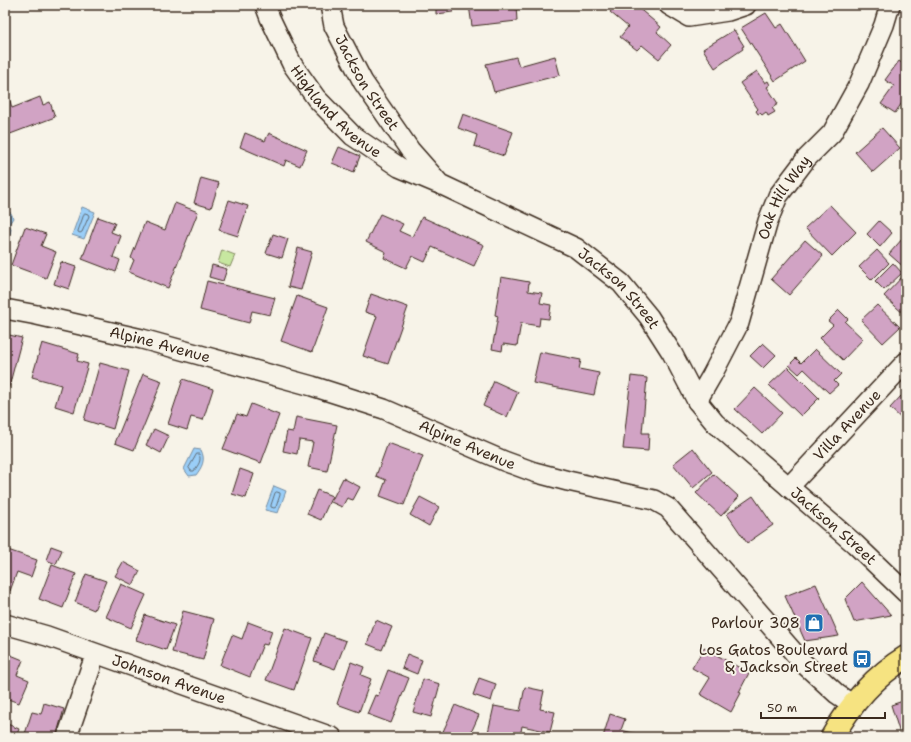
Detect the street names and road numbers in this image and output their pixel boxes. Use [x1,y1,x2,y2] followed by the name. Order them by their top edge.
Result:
[330,31,404,134] street label: Jackson Street
[286,61,385,162] street label: Highland Avenue
[753,151,815,242] street label: Oak Hill Way
[574,243,664,333] street label: Jackson Street
[108,322,213,367] street label: Alpine Avenue
[809,385,885,465] street label: Villa Avenue
[416,415,518,474] street label: Alpine Avenue
[786,483,881,569] street label: Jackson Street
[109,650,229,709] street label: Johnson Avenue

